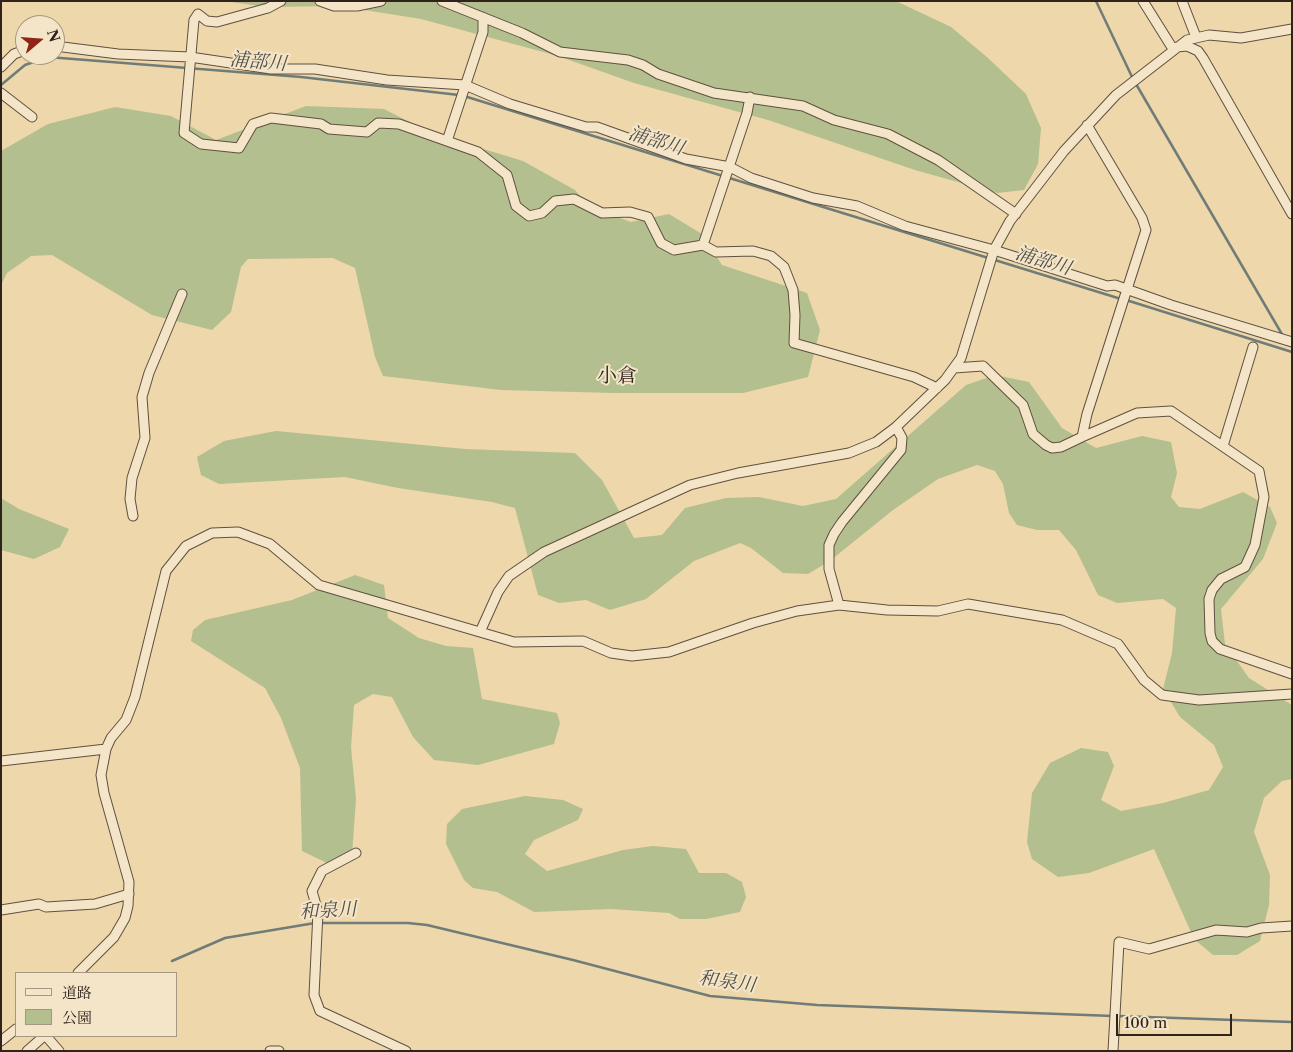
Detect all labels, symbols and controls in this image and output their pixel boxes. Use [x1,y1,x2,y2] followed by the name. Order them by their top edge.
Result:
[15,15,65,65] north arrow
[43,27,64,44] text: N
[229,48,287,76] water label: 浦部川
[625,122,687,160] water label: 浦部川
[1012,242,1074,280] water label: 浦部川
[597,364,637,388] district label: 小倉
[299,898,357,924] water label: 和泉川
[697,967,757,997] water label: 和泉川
[15,972,178,1037] legend
[62,983,92,1002] text: 道路
[1118,1004,1234,1036] scale bar
[62,1008,92,1027] text: 公園
[1124,1013,1167,1032] text: 100 m

